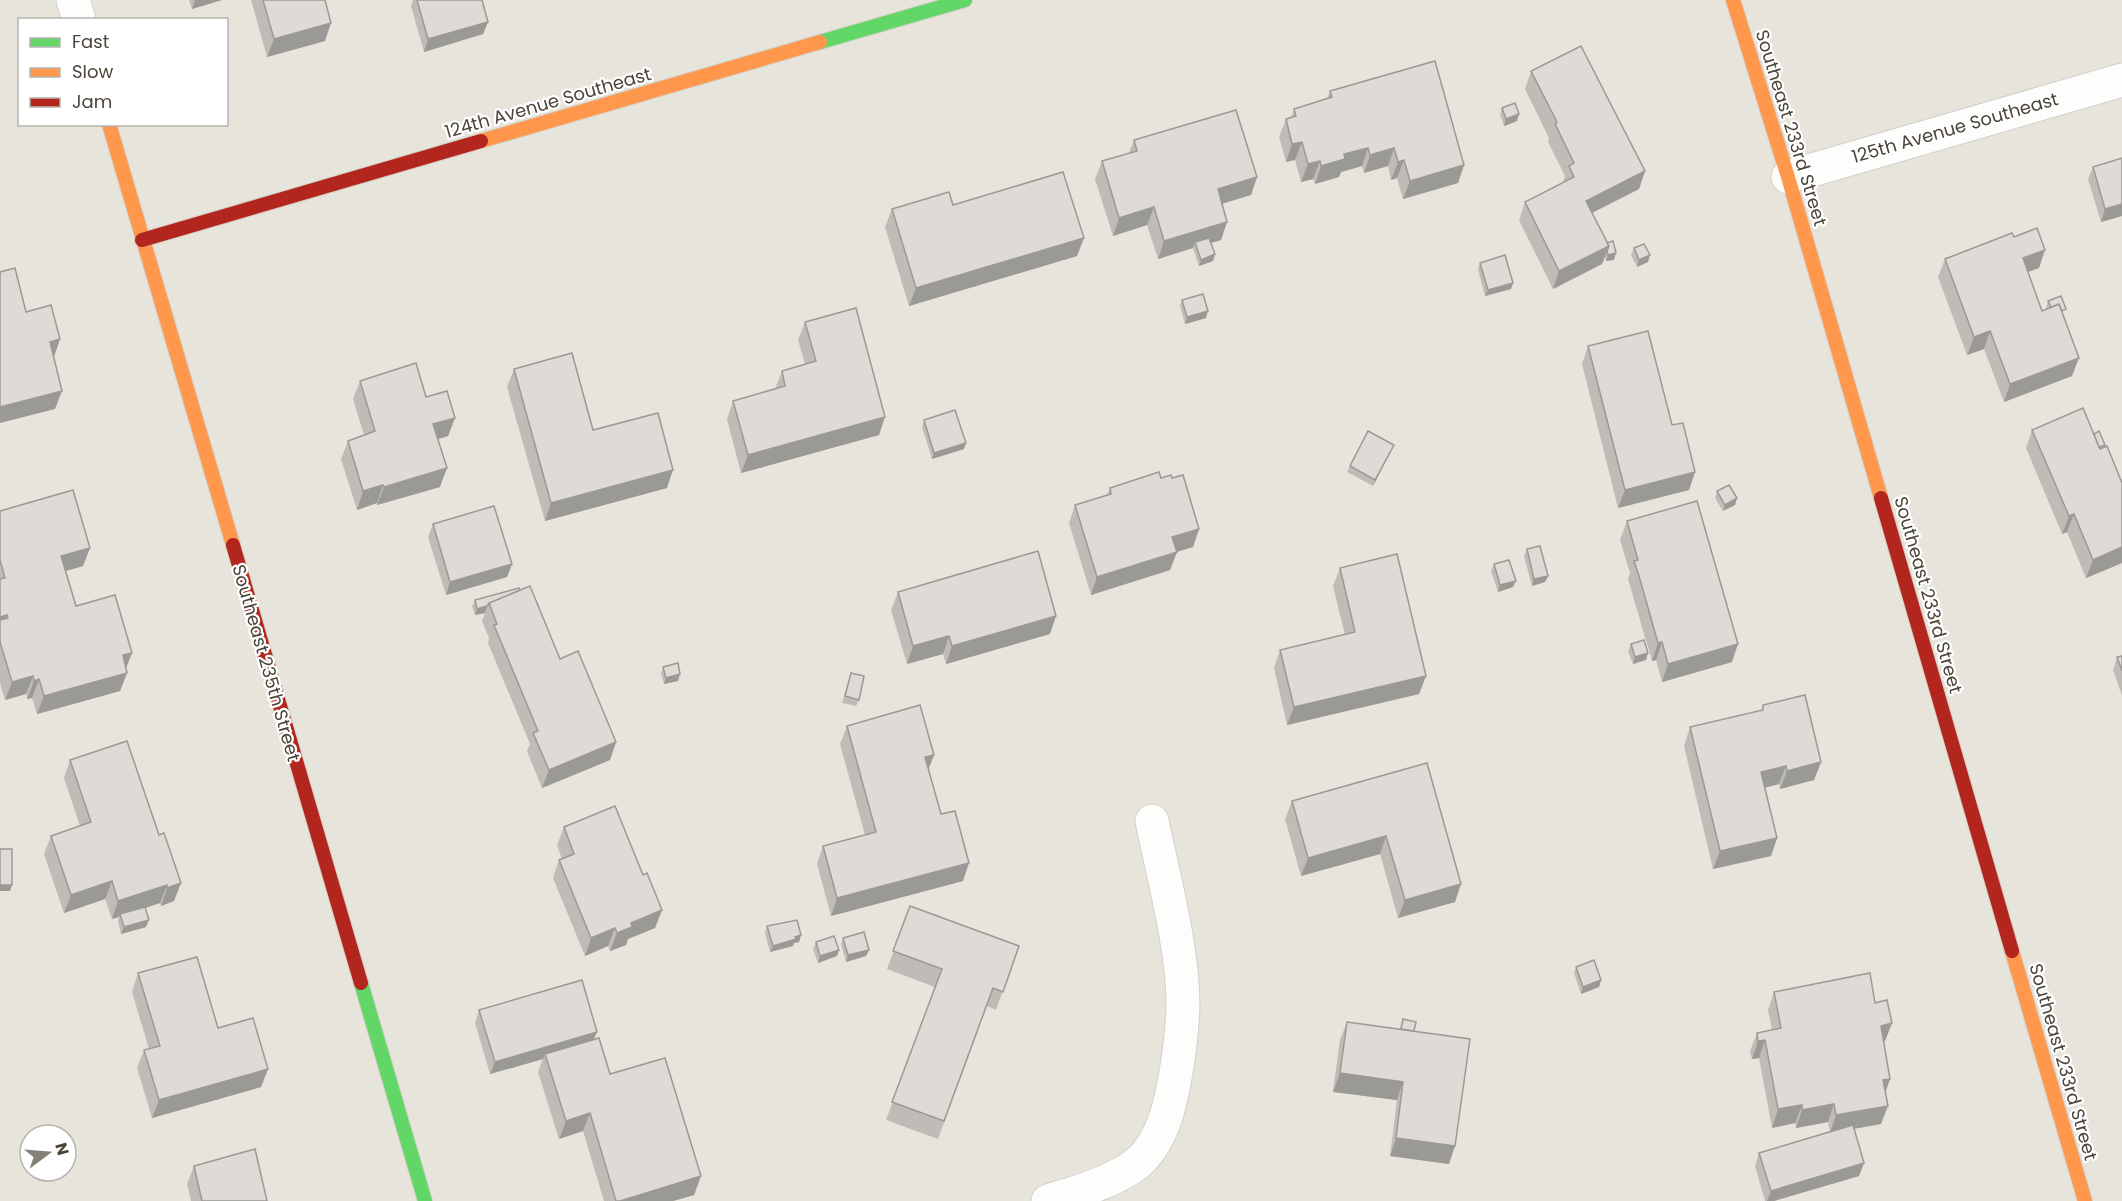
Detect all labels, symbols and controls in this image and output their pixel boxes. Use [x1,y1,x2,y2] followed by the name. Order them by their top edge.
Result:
[18,18,228,126] legend
[1750,27,1833,229] street label: Southeast 233rd Street
[72,29,109,54] text: Fast
[72,59,114,84] text: Slow
[442,61,654,144] street label: 124th Avenue Southeast
[1849,86,2061,169] street label: 125th Avenue Southeast
[72,89,112,114] text: Jam
[1888,494,1969,696] street label: Southeast 233rd Street
[226,562,307,764] street label: Southeast 235th Street
[2023,961,2104,1163] street label: Southeast 233rd Street
[18,1123,78,1183] north arrow
[49,1140,75,1158] text: N

